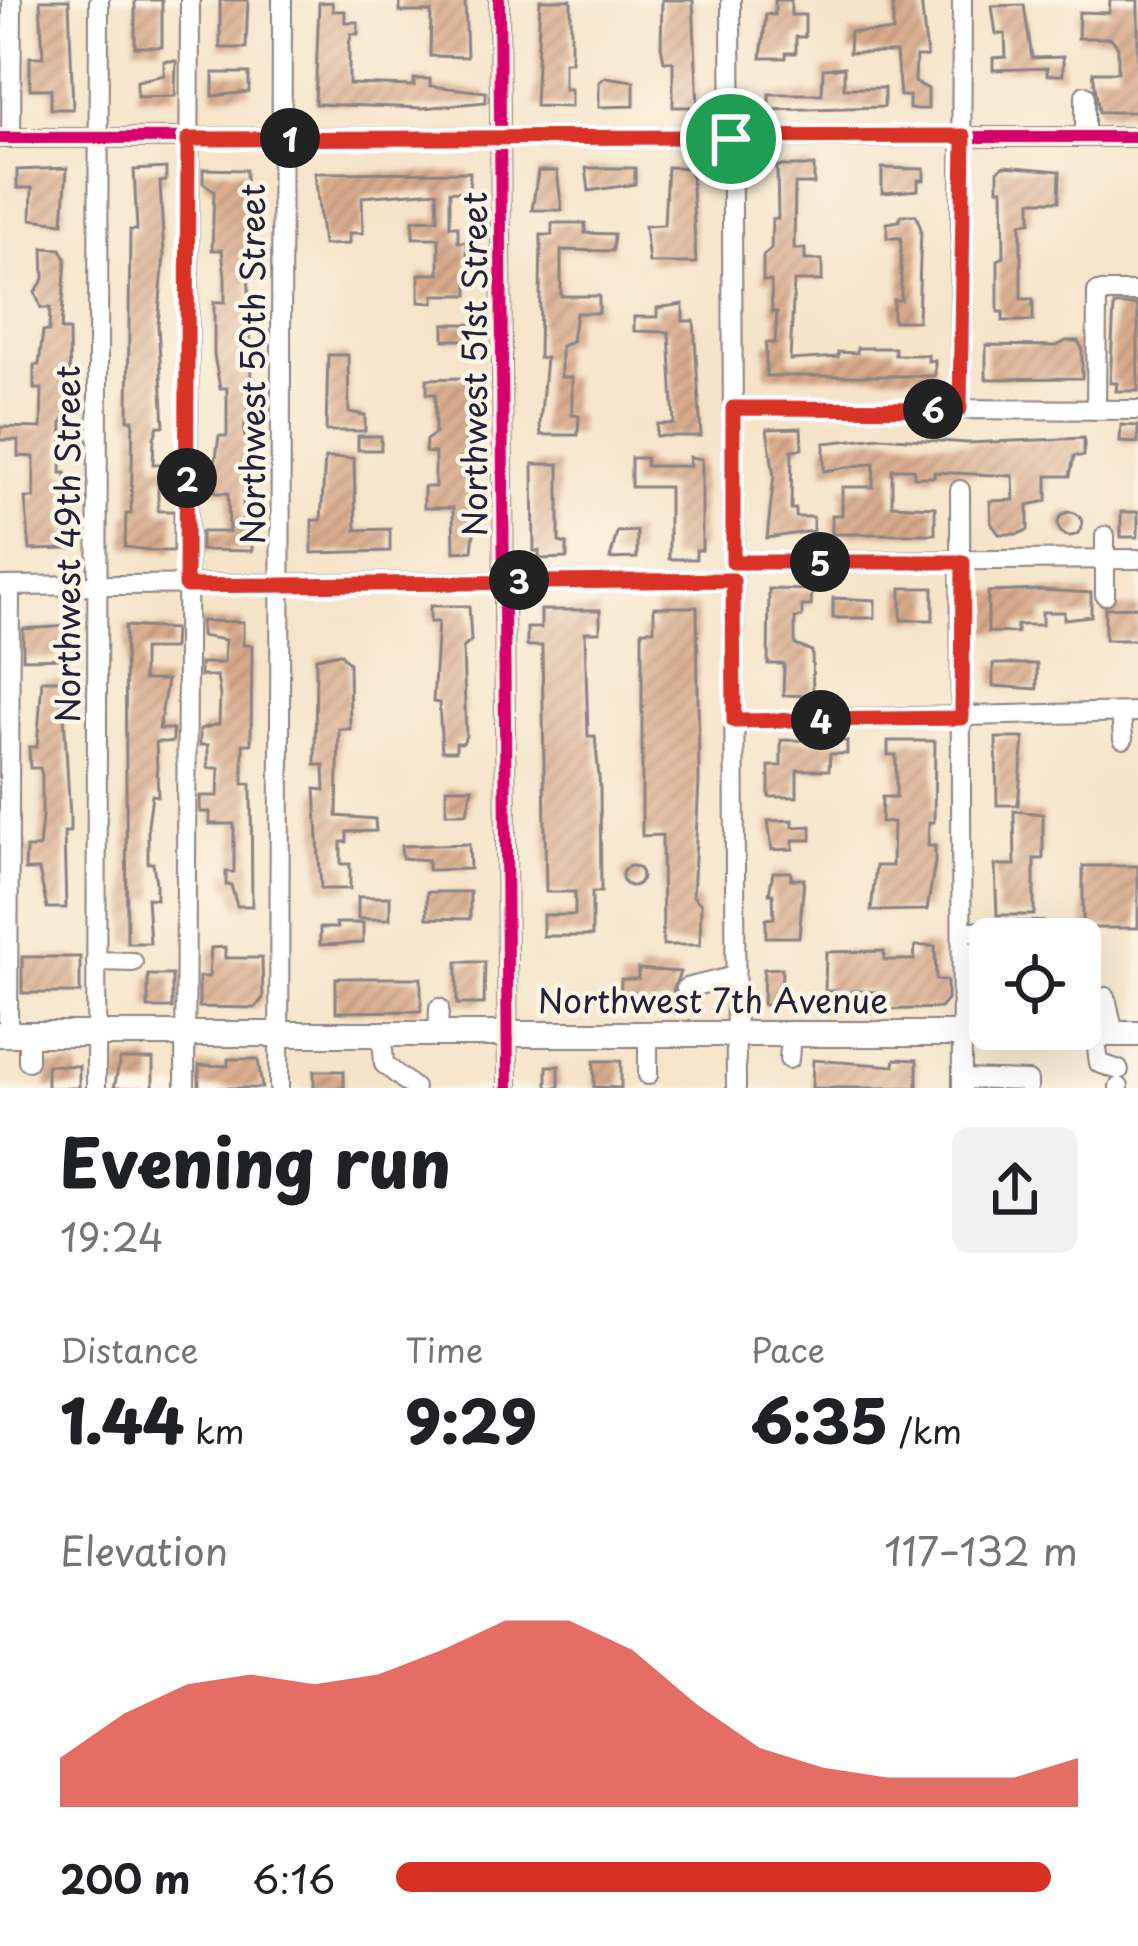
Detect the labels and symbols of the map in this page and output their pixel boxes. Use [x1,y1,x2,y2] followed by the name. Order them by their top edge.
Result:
[680,88,782,190] pin
[260,108,320,168] pin: 1
[226,183,276,545] street label: Northwest 50th Street
[448,192,498,536] street label: Northwest 51st Street
[41,365,91,723] street label: Northwest 49th Street
[903,379,963,439] pin: 6
[157,448,217,508] pin: 2
[790,532,850,592] pin: 5
[489,550,549,610] pin: 3
[791,690,851,750] pin: 4
[538,974,888,1024] street label: Northwest 7th Avenue

